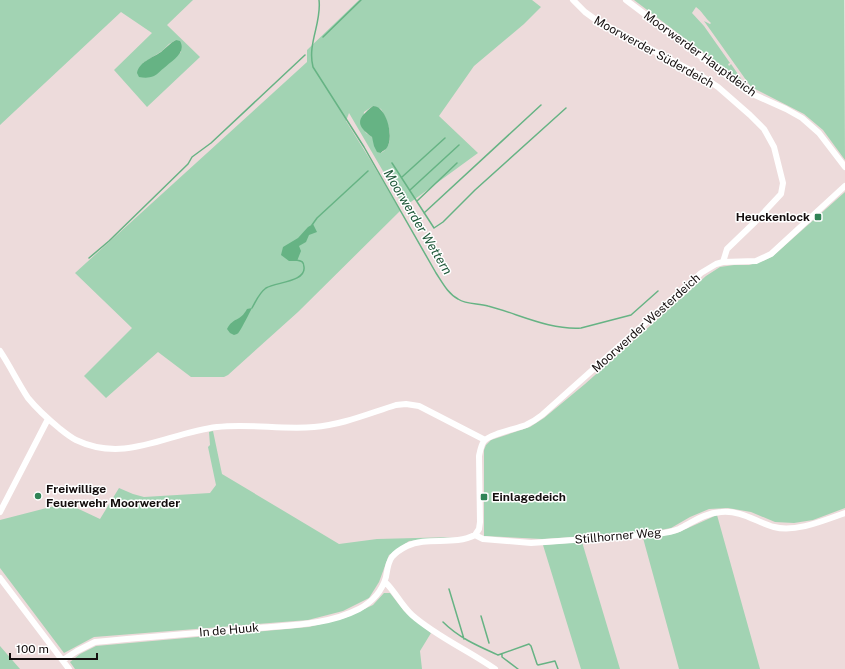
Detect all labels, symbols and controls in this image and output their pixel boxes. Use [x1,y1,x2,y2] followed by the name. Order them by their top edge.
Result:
[641,8,759,100] street label: Moorwerder Hauptdeich
[592,13,717,91] street label: Moorwerder Süderdeich
[381,167,455,277] water label: Moorwerder Wettern
[736,210,810,224] place label: Heuckenlock
[813,212,823,222] marker: Heuckenlock
[589,271,703,375] street label: Moorwerder Westerdeich
[46,482,180,510] place label: Freiwillige Feuerwehr Moorwerder
[492,490,566,504] place label: Einlagedeich
[33,491,43,501] marker: Freiwillige Feuerwehr Moorwerder
[479,492,489,502] marker: Einlagedeich
[574,525,662,547] street label: Stillhorner Weg
[199,620,260,640] street label: In de Huuk
[10,635,97,661] scale bar
[16,642,49,656] text: 100 m

